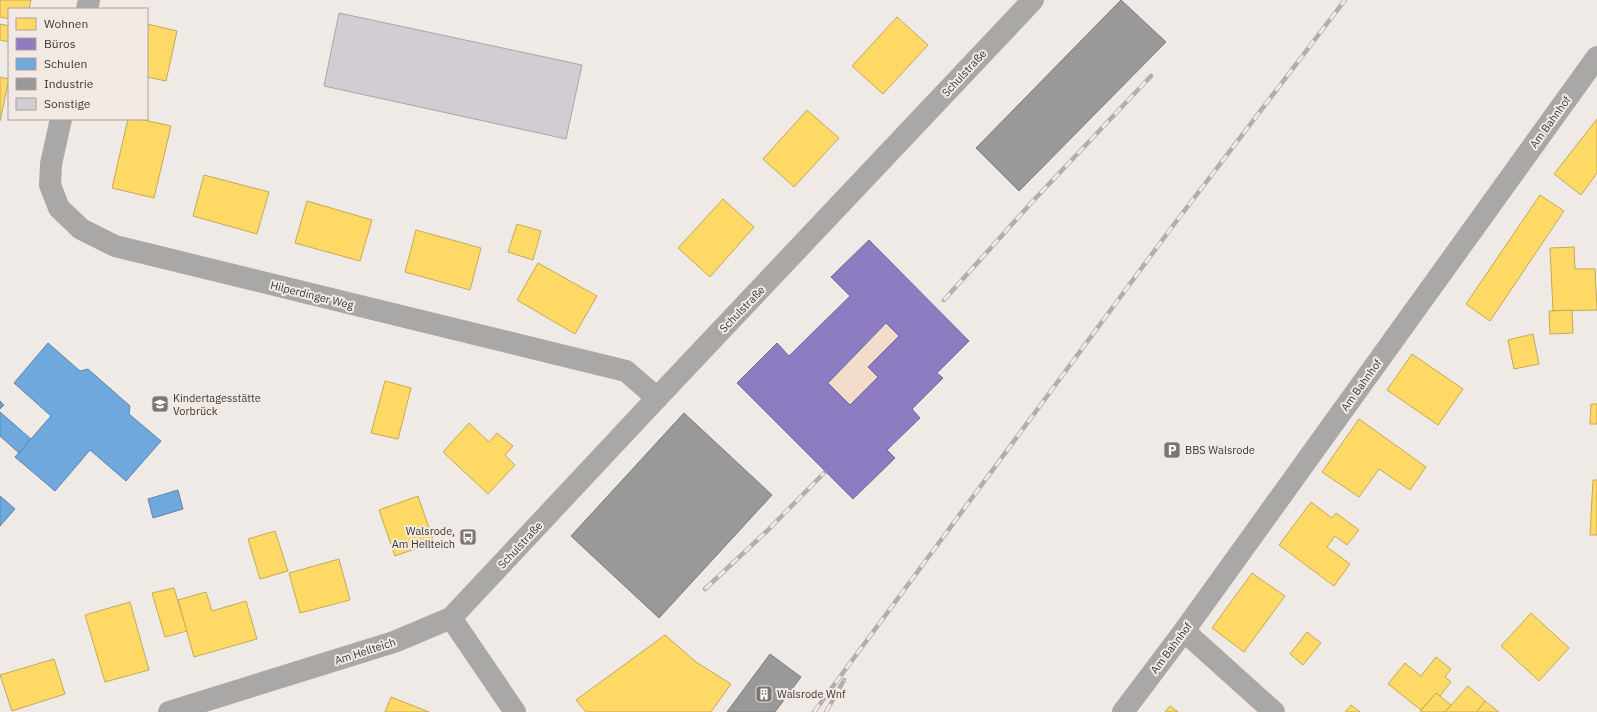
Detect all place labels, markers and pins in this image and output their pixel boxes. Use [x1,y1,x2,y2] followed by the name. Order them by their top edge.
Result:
[173,391,261,418] place label: Kindertagesstätte Vorbrück
[150,394,170,414] school or university icon: Kindertagesstätte Vorbrück
[1162,440,1182,460] parking icon: BBS Walsrode
[1185,443,1255,457] place label: BBS Walsrode
[392,524,455,551] place label: Walsrode, Am Hellteich
[458,527,478,547] bus stop icon: Walsrode, Am Hellteich
[754,684,774,704] building icon: Walsrode Wnf
[777,687,846,701] place label: Walsrode Wnf

